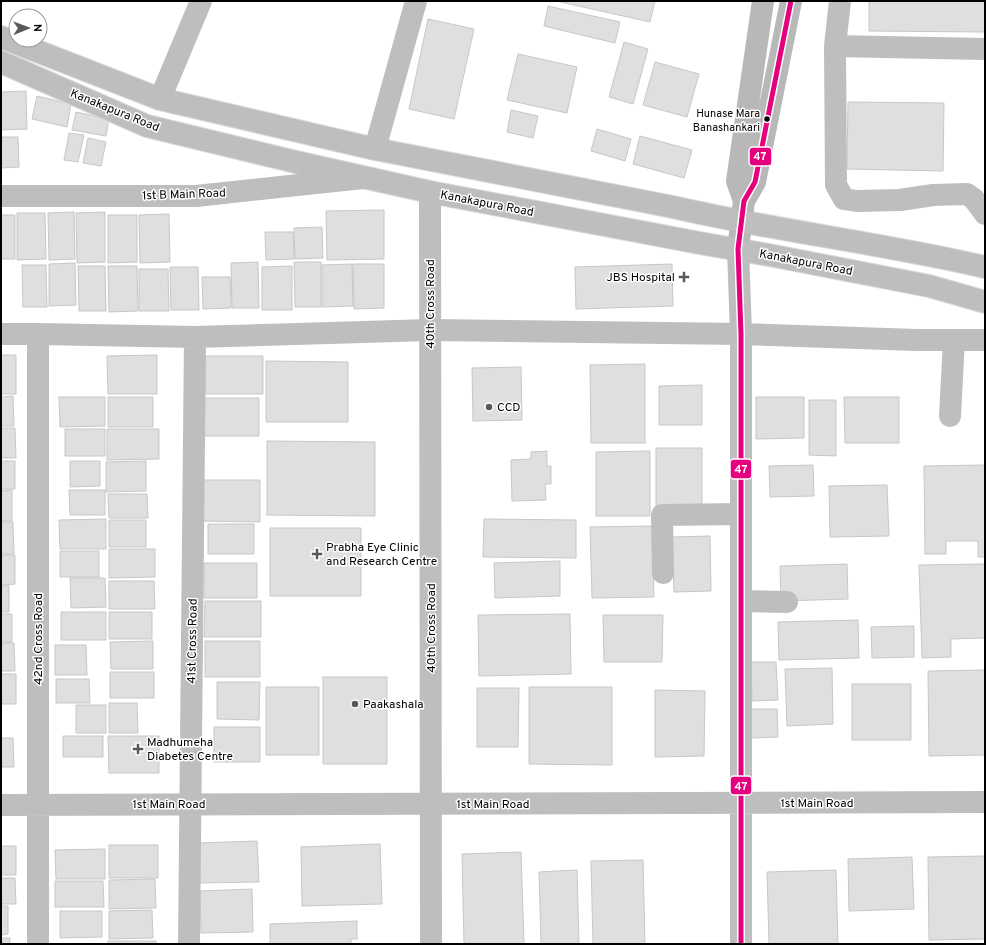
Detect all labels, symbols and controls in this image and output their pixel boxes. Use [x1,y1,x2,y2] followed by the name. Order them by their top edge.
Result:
[8,8,48,48] north arrow
[30,24,44,32] text: N
[68,86,162,136] street label: Kanakapura Road
[693,107,760,135] place label: Hunase Mara Banashankari
[762,114,772,124] marker: Hunase Mara Banashankari
[749,147,772,166] line badge: 47
[754,150,767,164] text: 47
[142,186,226,204] street label: 1st B Main Road
[439,187,535,221] street label: Kanakapura Road
[758,246,854,280] street label: Kanakapura Road
[423,259,439,349] street label: 40th Cross Road
[606,270,675,286] place label: JBS Hospital
[678,271,690,283] marker: JBS Hospital
[497,400,520,416] place label: CCD
[484,402,494,412] marker: CCD
[730,459,752,479] line badge: 47
[735,463,748,477] text: 47
[326,540,437,570] place label: Prabha Eye Clinic and Research Centre
[311,548,323,560] marker: Prabha Eye Clinic and Research Centre
[424,583,440,673] street label: 40th Cross Road
[31,593,47,685] street label: 42nd Cross Road
[184,598,202,684] street label: 41st Cross Road
[363,697,424,713] place label: Paakashala
[350,699,360,709] marker: Paakashala
[147,735,233,765] place label: Madhumeha Diabetes Centre
[132,743,144,755] marker: Madhumeha Diabetes Centre
[730,776,752,795] line badge: 47
[735,780,748,794] text: 47
[780,796,854,812] street label: 1st Main Road
[132,797,206,813] street label: 1st Main Road
[456,797,530,813] street label: 1st Main Road

